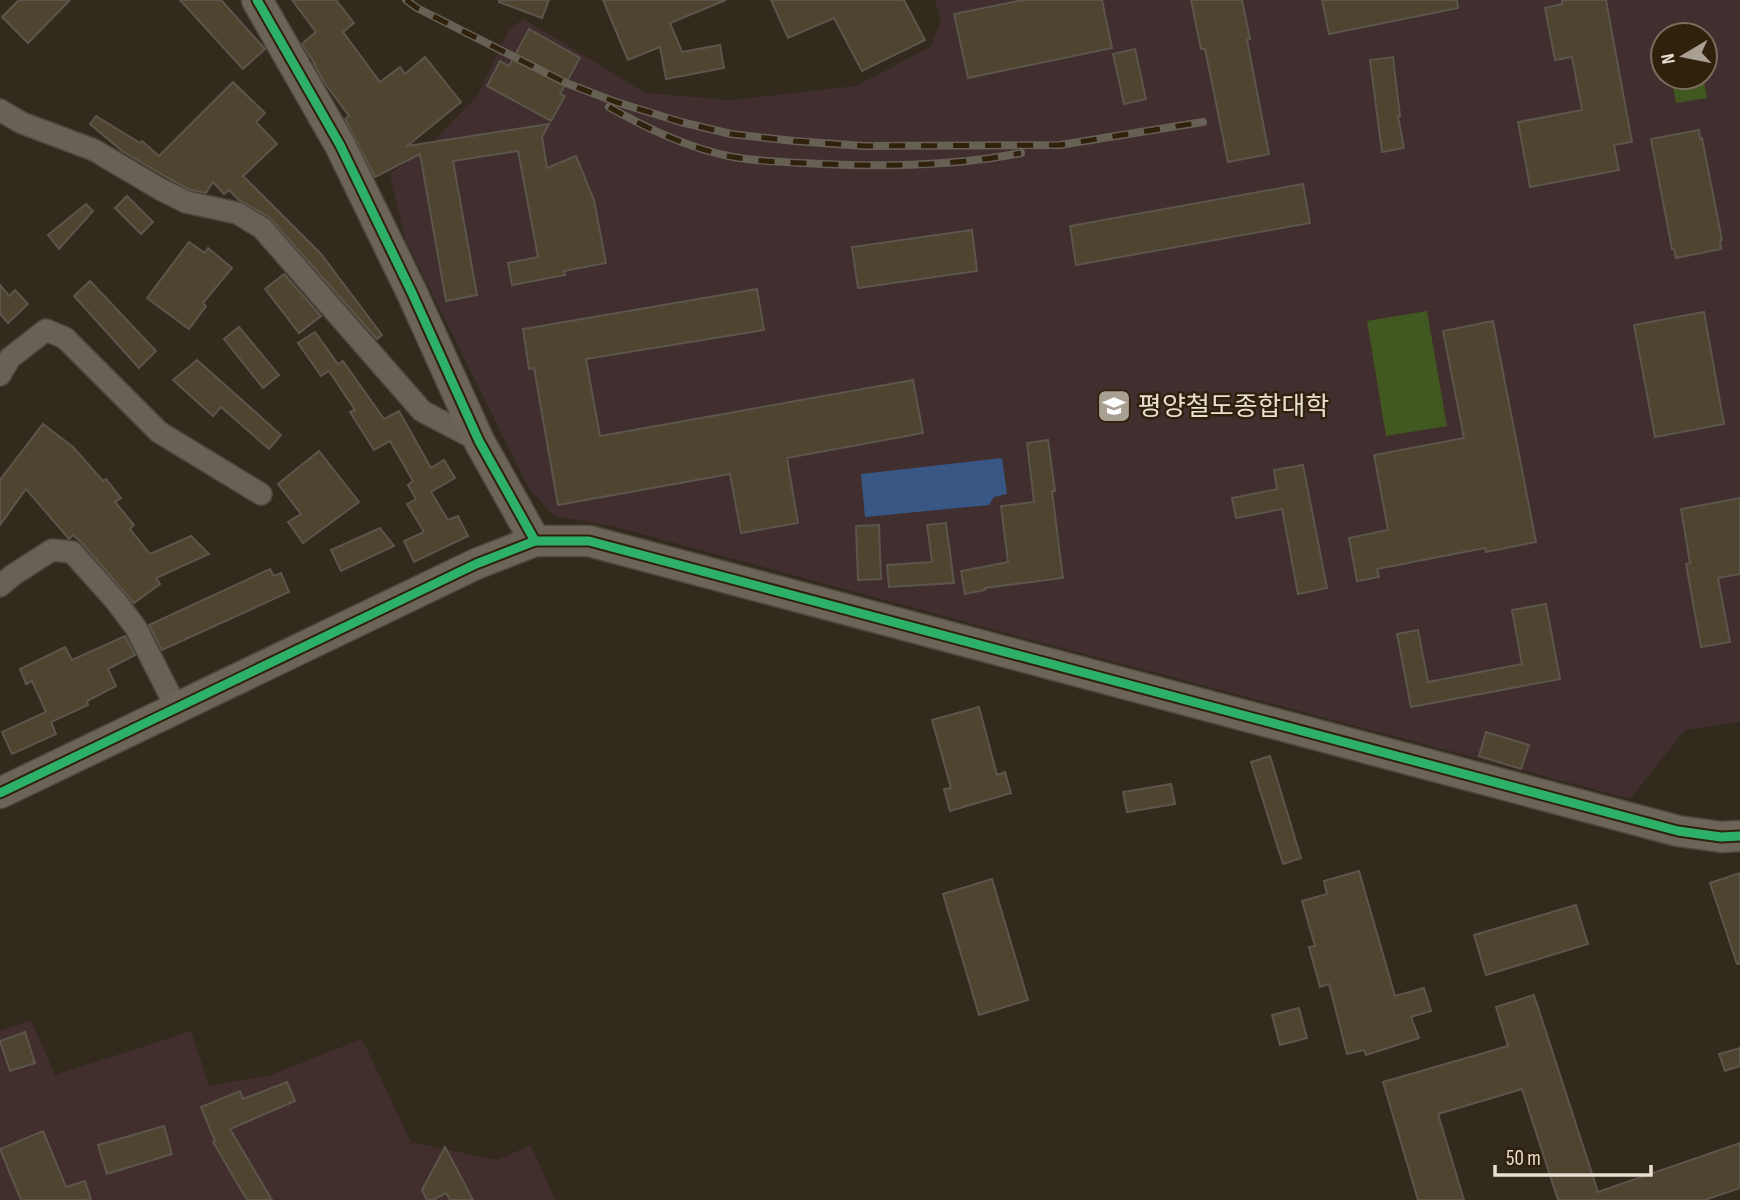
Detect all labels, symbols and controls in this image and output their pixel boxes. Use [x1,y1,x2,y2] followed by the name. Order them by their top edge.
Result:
[1649,21,1719,91] north arrow
[1657,52,1681,66] text: N
[1095,387,1133,425] school or university icon: 평양철도종합대학
[1138,392,1329,423] place label: 평양철도종합대학
[1495,1134,1651,1178] scale bar
[1506,1146,1541,1171] text: 50 m

